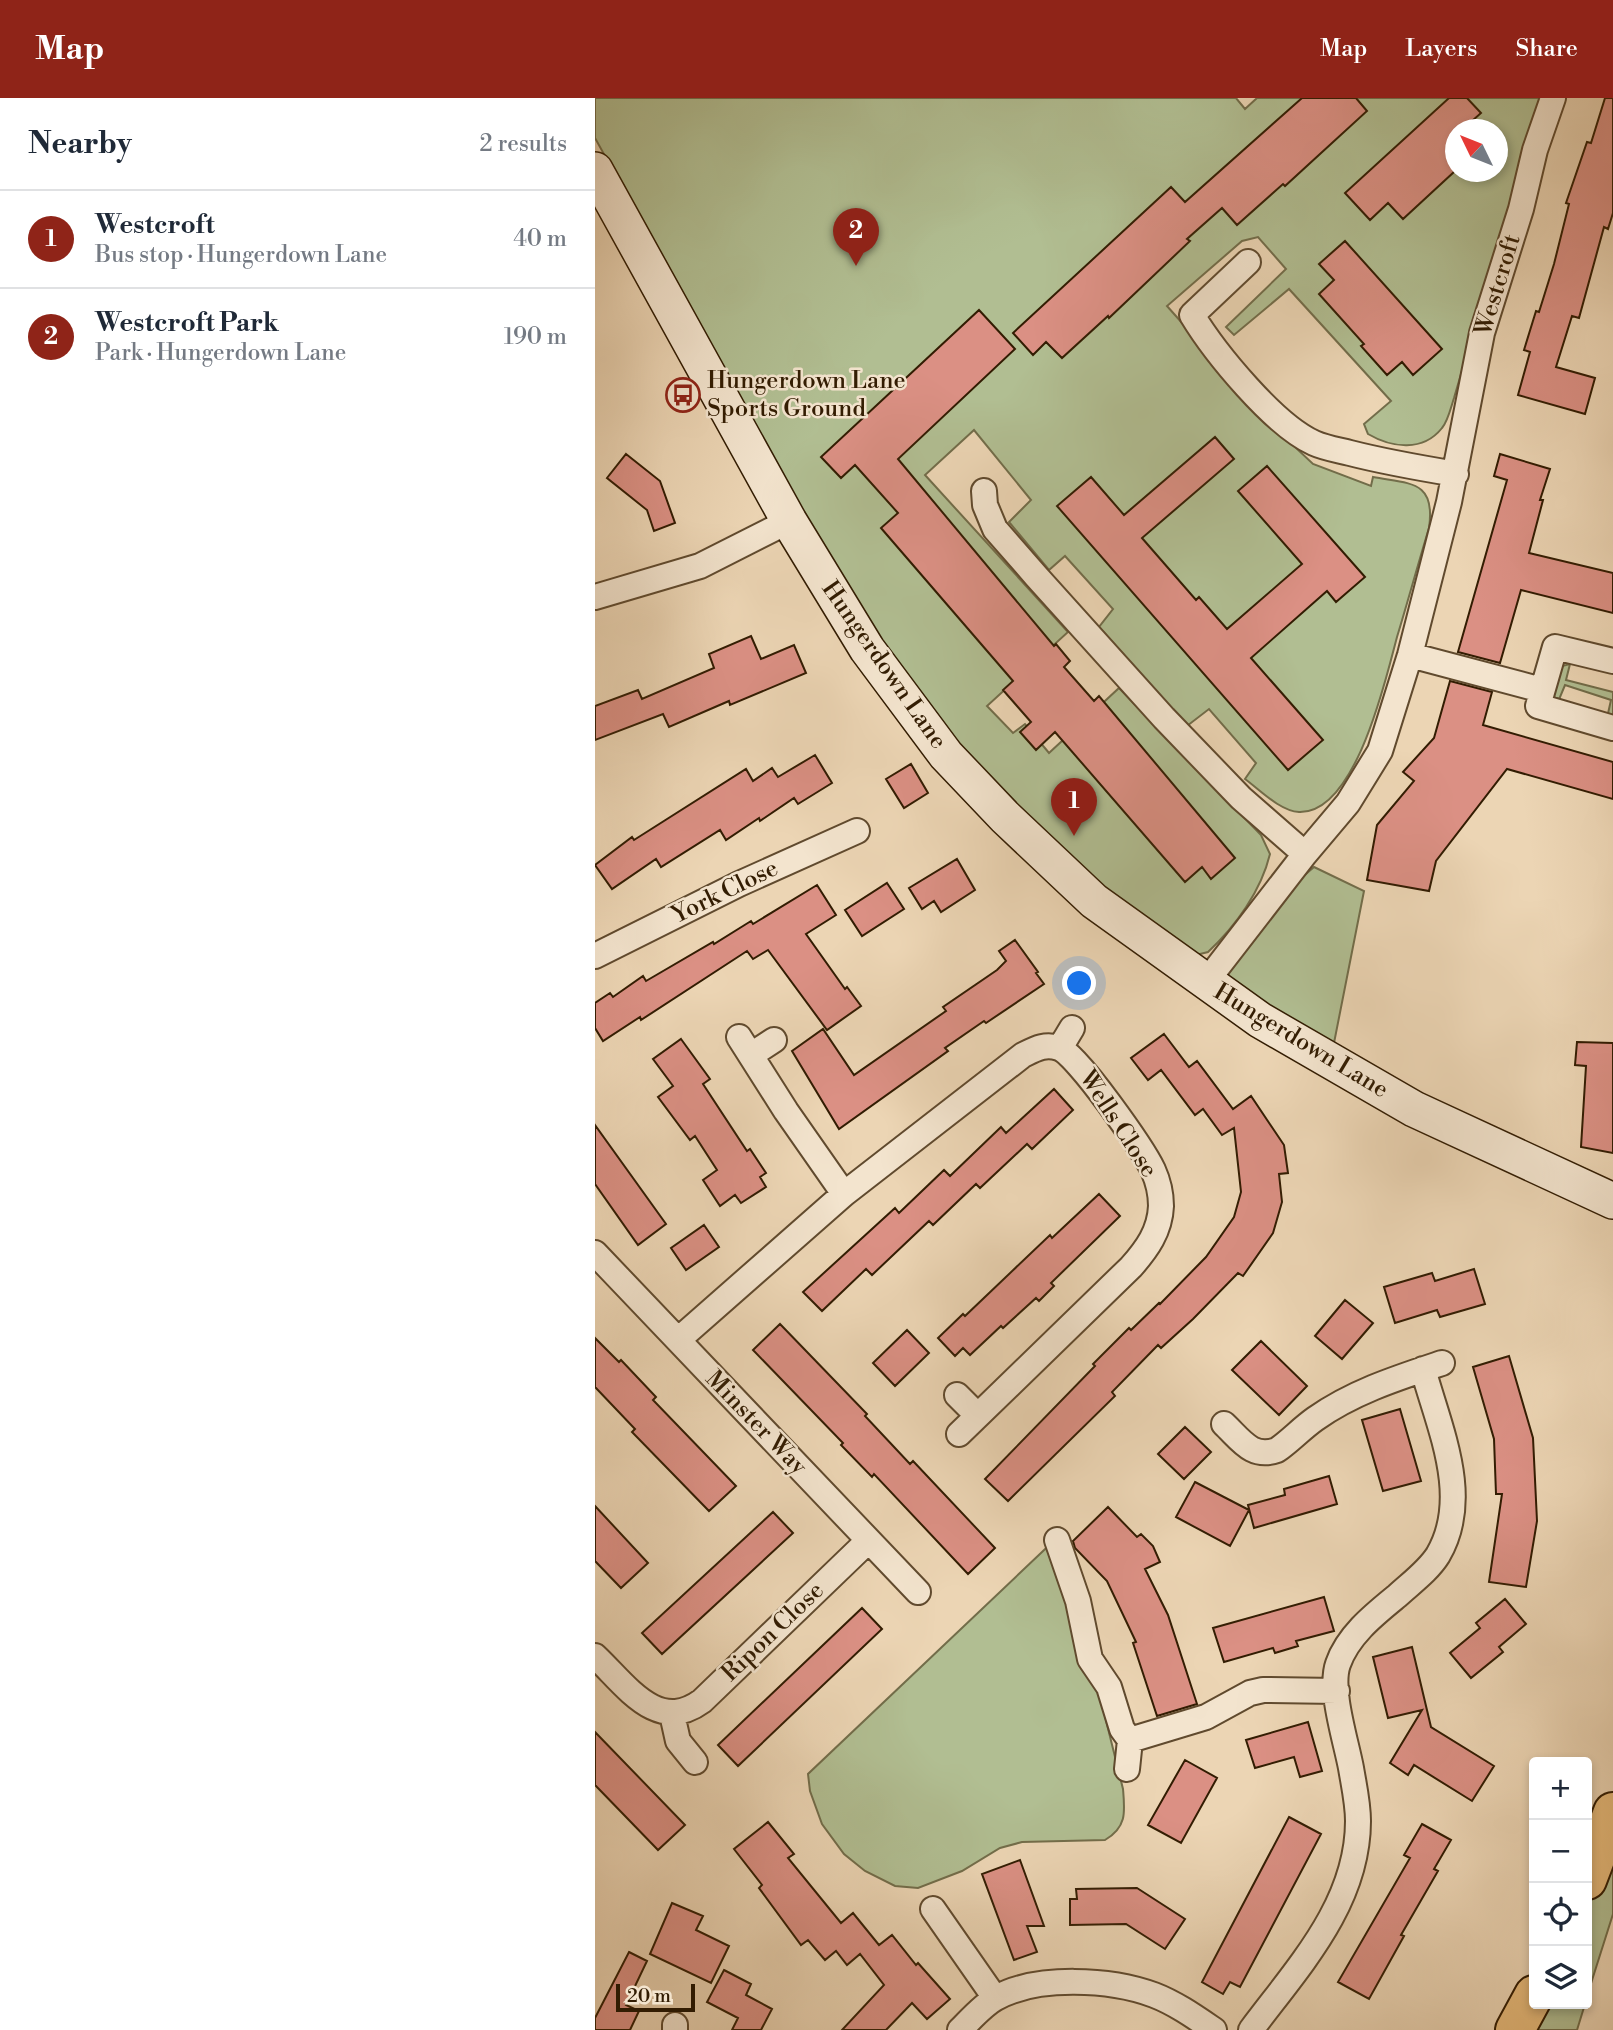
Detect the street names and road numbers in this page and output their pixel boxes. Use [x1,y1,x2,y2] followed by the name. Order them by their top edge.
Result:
[1468,230,1528,340] street label: Westcroft
[815,575,953,755] street label: Hungerdown Lane
[665,853,783,931] street label: York Close
[1208,977,1394,1105] street label: Hungerdown Lane
[1072,1064,1164,1183] street label: Wells Close
[699,1364,813,1482] street label: Minster Way
[716,1576,830,1688] street label: Ripon Close

